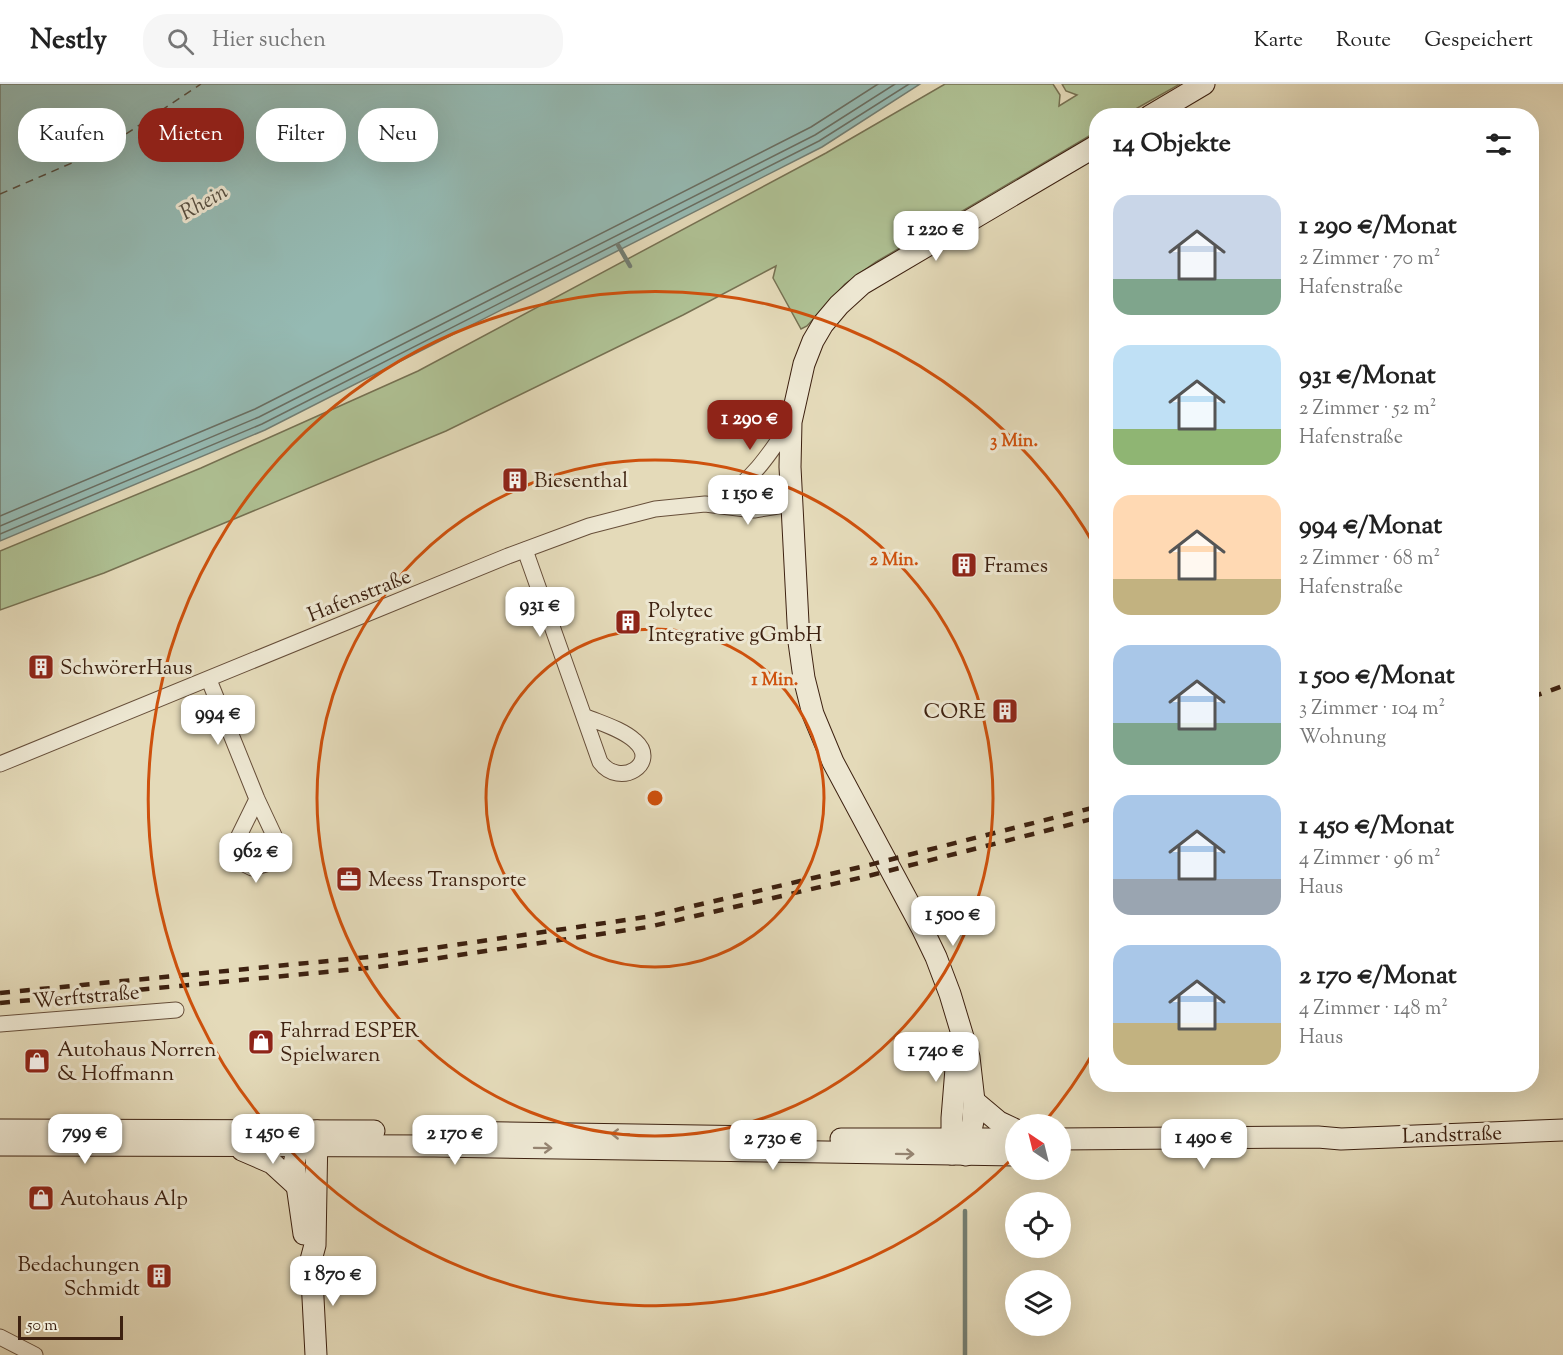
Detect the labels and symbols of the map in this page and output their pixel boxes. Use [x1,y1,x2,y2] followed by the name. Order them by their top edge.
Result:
[175,177,235,230] water label: Rhein
[881,211,991,262] pin: 1 220 €
[695,400,805,451] pin: 1 290 €
[990,429,1038,455] text: 3 Min.
[500,465,530,495] building icon: Biesenthal
[534,467,628,497] place label: Biesenthal
[693,475,803,526] pin: 1 150 €
[869,548,919,574] text: 2 Min.
[949,550,979,580] building icon: Frames
[984,552,1048,582] place label: Frames
[304,562,416,631] street label: Hafenstraße
[498,587,582,638] pin: 931 €
[648,597,822,651] place label: Polytec Integrative gGmbH
[613,607,643,637] building icon: Polytec Integrative gGmbH
[26,652,56,682] building icon: SchwörerHaus
[60,654,193,684] place label: SchwörerHaus
[752,668,798,694] text: 1 Min.
[176,695,260,746] pin: 994 €
[990,696,1020,726] building icon: CORE
[923,698,986,728] place label: CORE
[645,788,665,808] centre of rings
[214,833,298,884] pin: 962 €
[334,864,364,894] office icon: Meess Transporte
[368,866,527,896] place label: Meess Transporte
[898,896,1008,947] pin: 1 500 €
[31,978,141,1018] street label: Werftstraße
[280,1017,419,1071] place label: Fahrrad ESPER Spielwaren
[246,1027,276,1057] shop icon: Fahrrad ESPER Spielwaren
[881,1032,991,1083] pin: 1 740 €
[57,1036,216,1090] place label: Autohaus Norren & Hoffmann
[22,1046,52,1076] shop icon: Autohaus Norren & Hoffmann
[43,1114,127,1165] pin: 799 €
[218,1114,328,1165] pin: 1 450 €
[1005,1114,1071,1180] north arrow
[400,1115,510,1166] pin: 2 170 €
[1149,1119,1259,1170] pin: 1 490 €
[1401,1119,1503,1153] street label: Landstraße
[718,1120,828,1171] pin: 2 730 €
[611,1128,631,1140] one-way arrow
[532,1142,552,1154] one-way arrow
[894,1148,914,1160] one-way arrow
[26,1183,56,1213] shop icon: Autohaus Alp
[60,1185,188,1215] place label: Autohaus Alp
[18,1251,140,1305] place label: Bedachungen Schmidt
[278,1256,388,1307] pin: 1 870 €
[144,1261,174,1291] building icon: Bedachungen Schmidt
[18,1313,123,1340] scale bar

